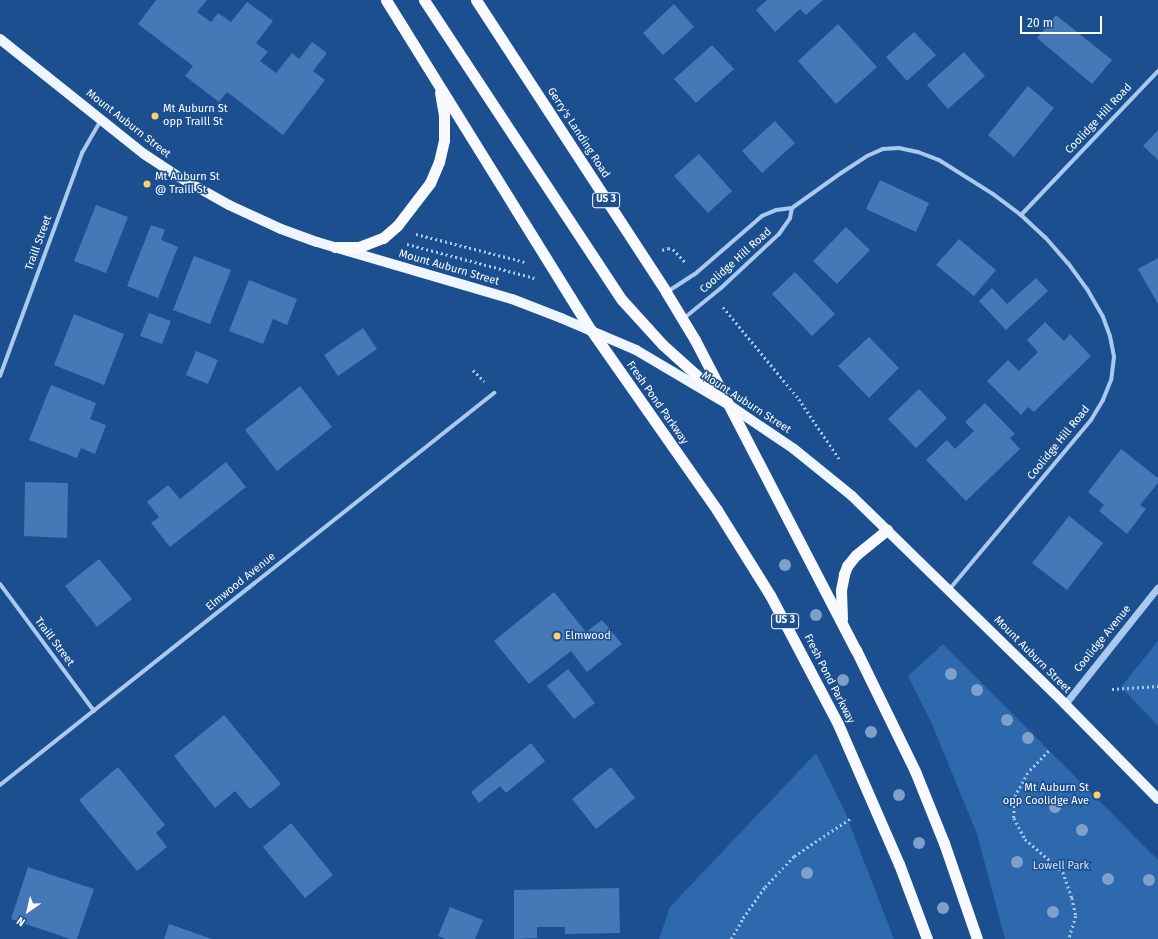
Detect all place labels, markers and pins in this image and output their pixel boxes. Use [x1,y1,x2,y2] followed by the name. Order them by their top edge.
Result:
[163,103,228,129] place label: Mt Auburn St opp Traill St
[150,111,160,121] marker: Mt Auburn St opp Traill St
[155,171,220,197] place label: Mt Auburn St @ Traill St
[142,179,152,189] marker: Mt Auburn St @ Traill St
[565,629,611,643] place label: Elmwood
[552,631,562,641] marker: Elmwood
[1003,782,1089,808] place label: Mt Auburn St opp Coolidge Ave
[1092,790,1102,800] marker: Mt Auburn St opp Coolidge Ave

